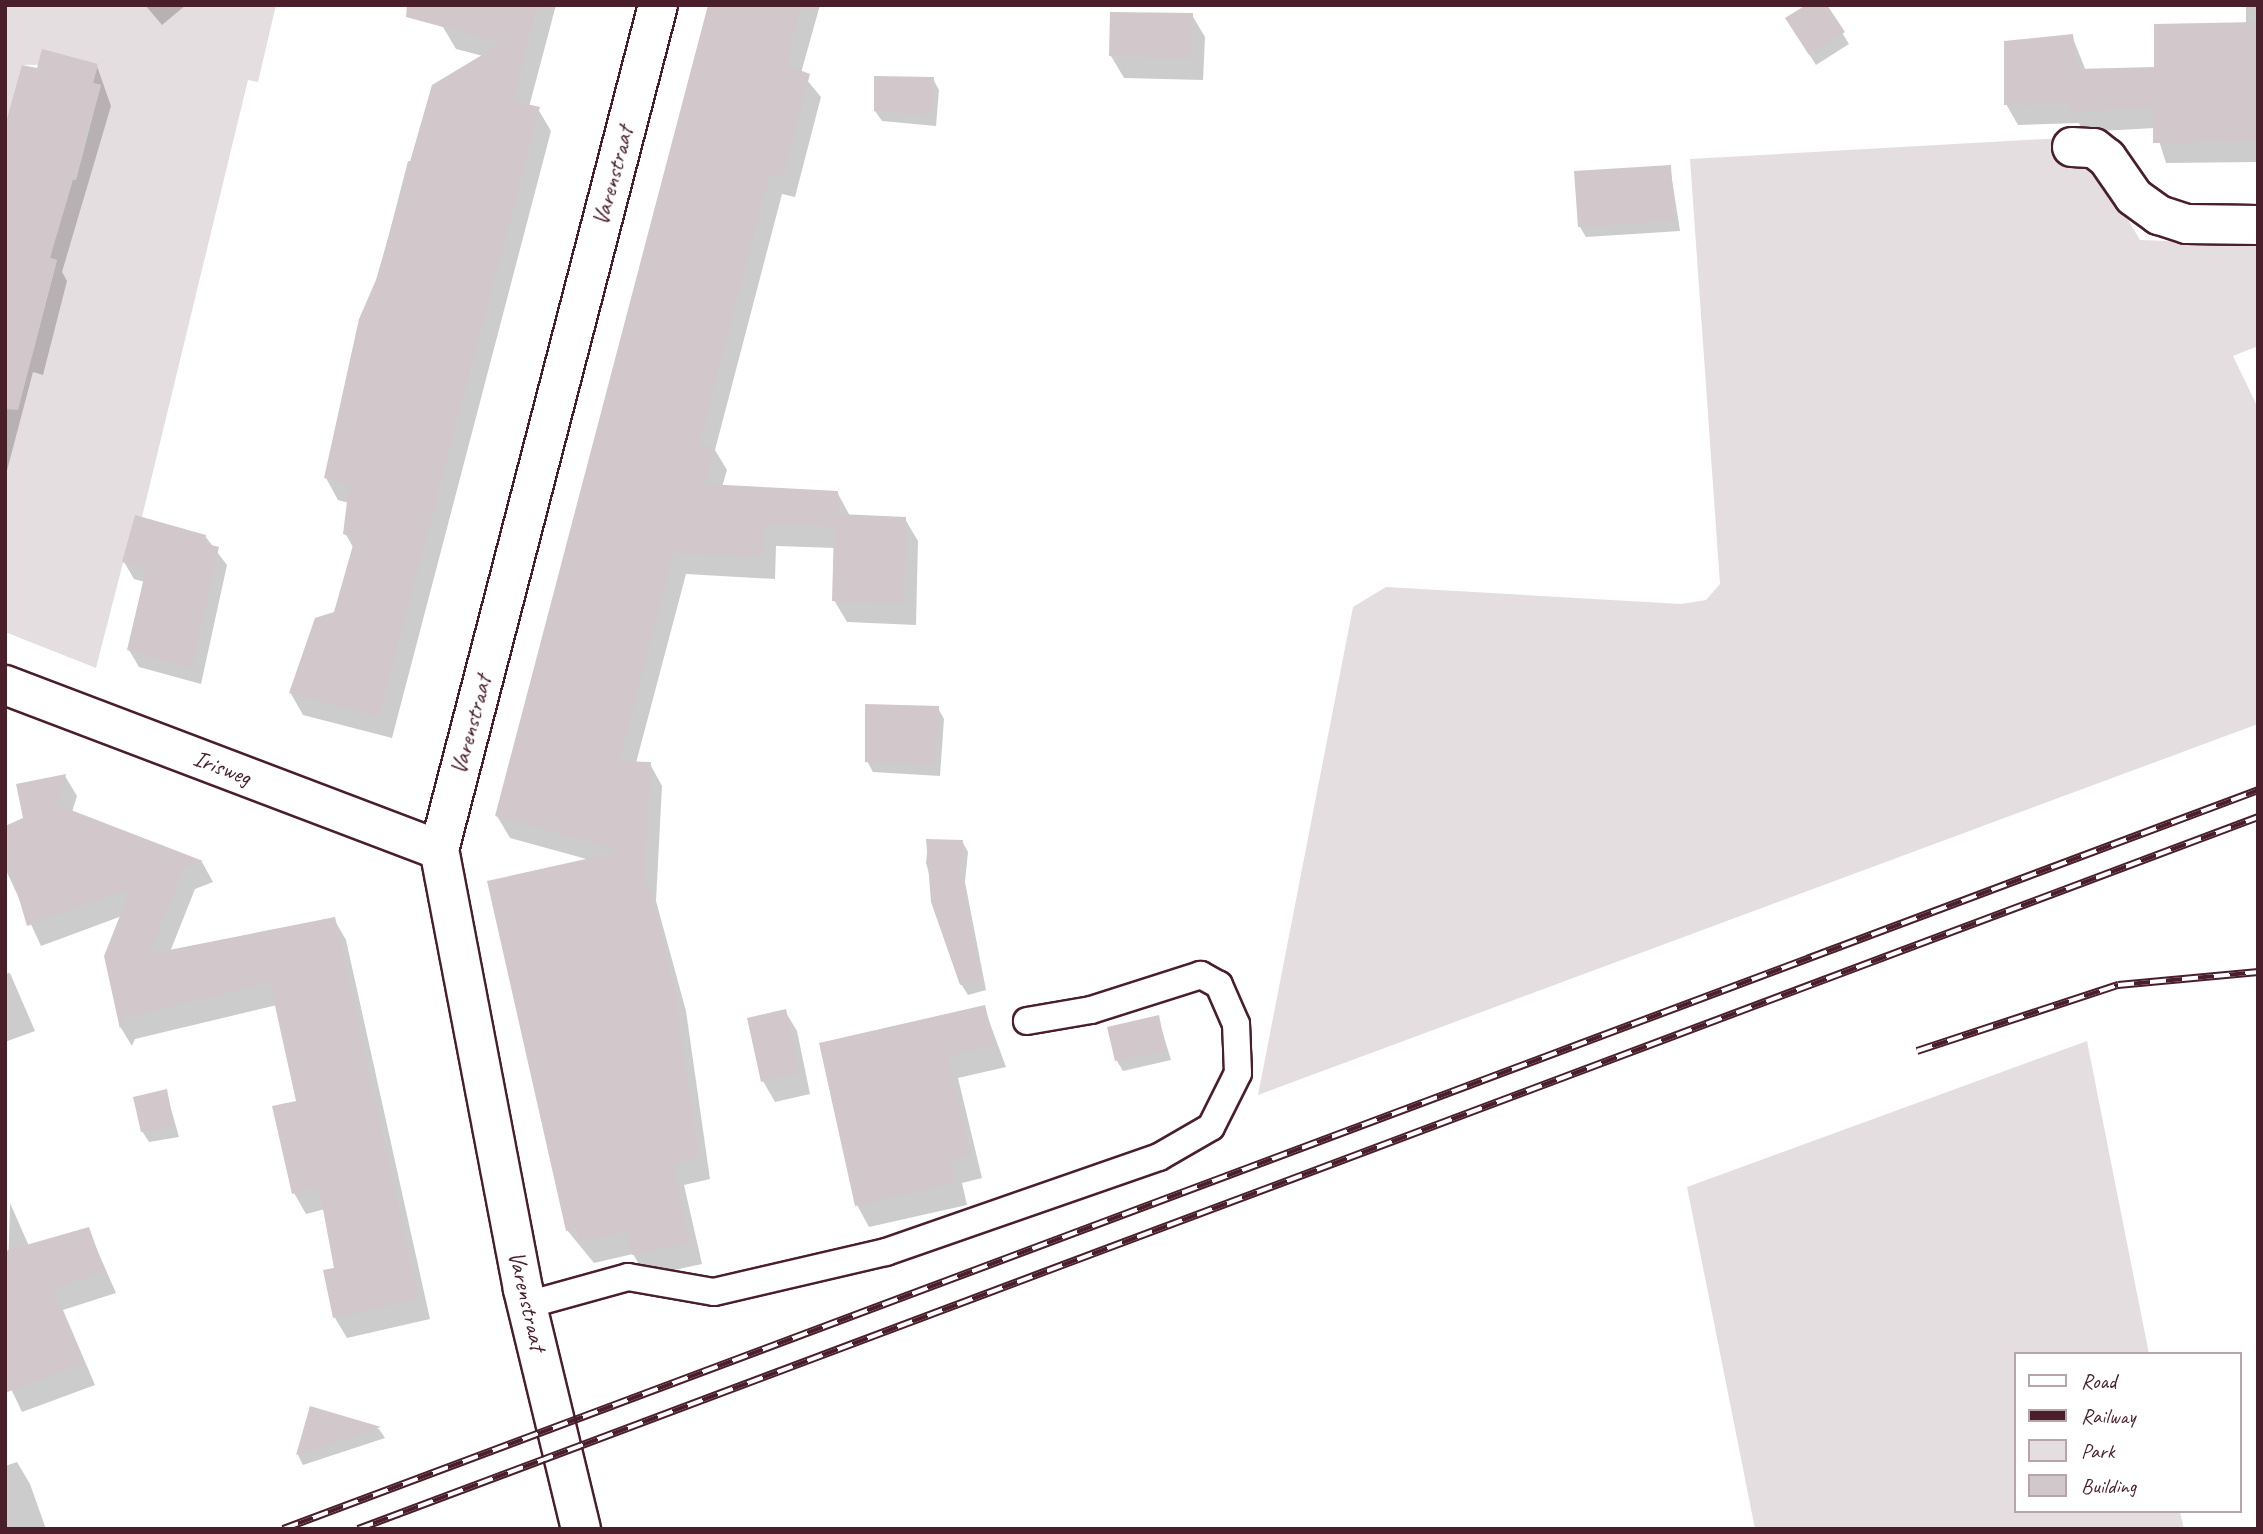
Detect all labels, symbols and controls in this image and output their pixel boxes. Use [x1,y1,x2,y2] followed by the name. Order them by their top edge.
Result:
[586,123,640,229] street label: Varenstraat
[444,672,498,778] street label: Varenstraat
[189,744,255,792] street label: Irisweg
[502,1248,552,1354] street label: Varenstraat
[2014,1352,2242,1513] legend
[2081,1368,2116,1394] text: Road
[2081,1403,2135,1429] text: Railway
[2081,1438,2114,1464] text: Park
[2081,1473,2136,1499] text: Building

